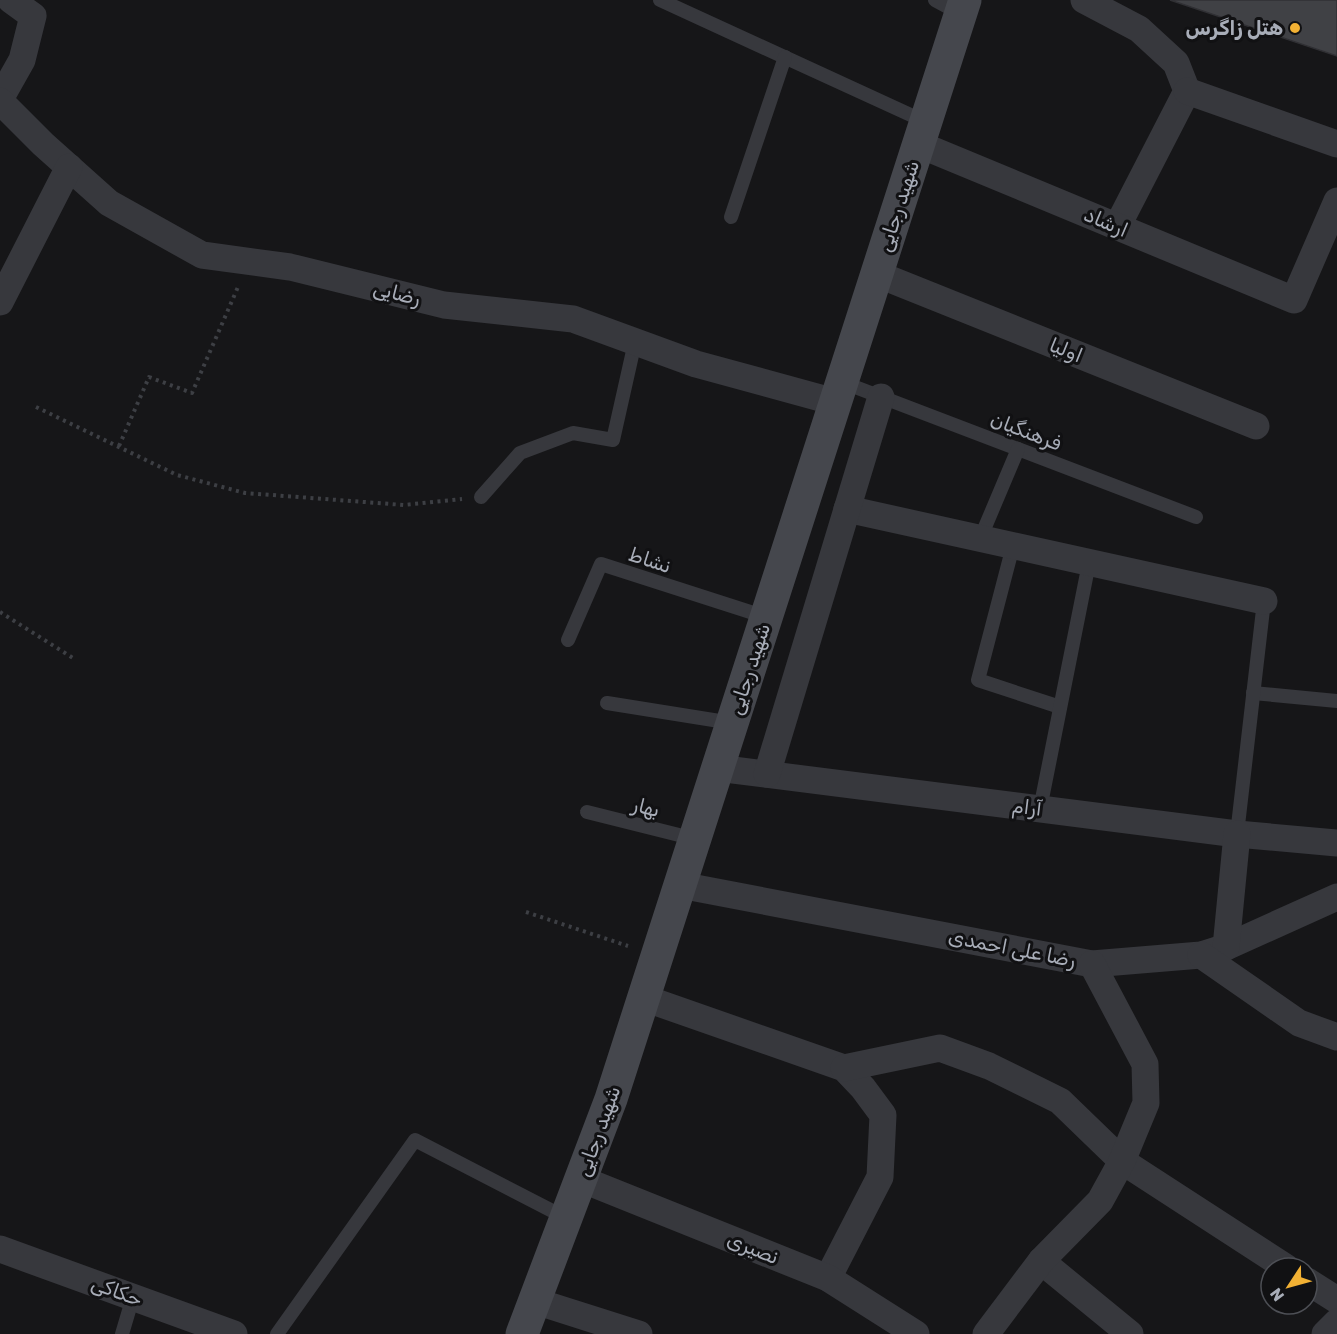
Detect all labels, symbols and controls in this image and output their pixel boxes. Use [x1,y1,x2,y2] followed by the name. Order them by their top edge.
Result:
[1185,16,1283,40] place label: هتل زاگرس
[1288,21,1302,35] marker: هتل زاگرس
[872,157,924,255] street label: شهید رجایی
[1080,202,1132,242] street label: ارشاد
[371,276,423,310] street label: رضایی
[1046,333,1086,367] street label: اولیا
[987,407,1065,455] street label: فرهنگیان
[626,542,674,578] street label: نشاط
[723,620,775,718] street label: شهید رجایی
[629,792,662,822] street label: بهار
[1011,793,1043,823] street label: آرام
[946,924,1078,972] street label: رضا علی احمدی
[571,1082,625,1180] street label: شهید رجایی
[724,1227,782,1269] street label: نصیری
[1259,1256,1319,1316] north arrow
[88,1271,146,1311] street label: حکاکی
[1266,1284,1288,1305] text: N

